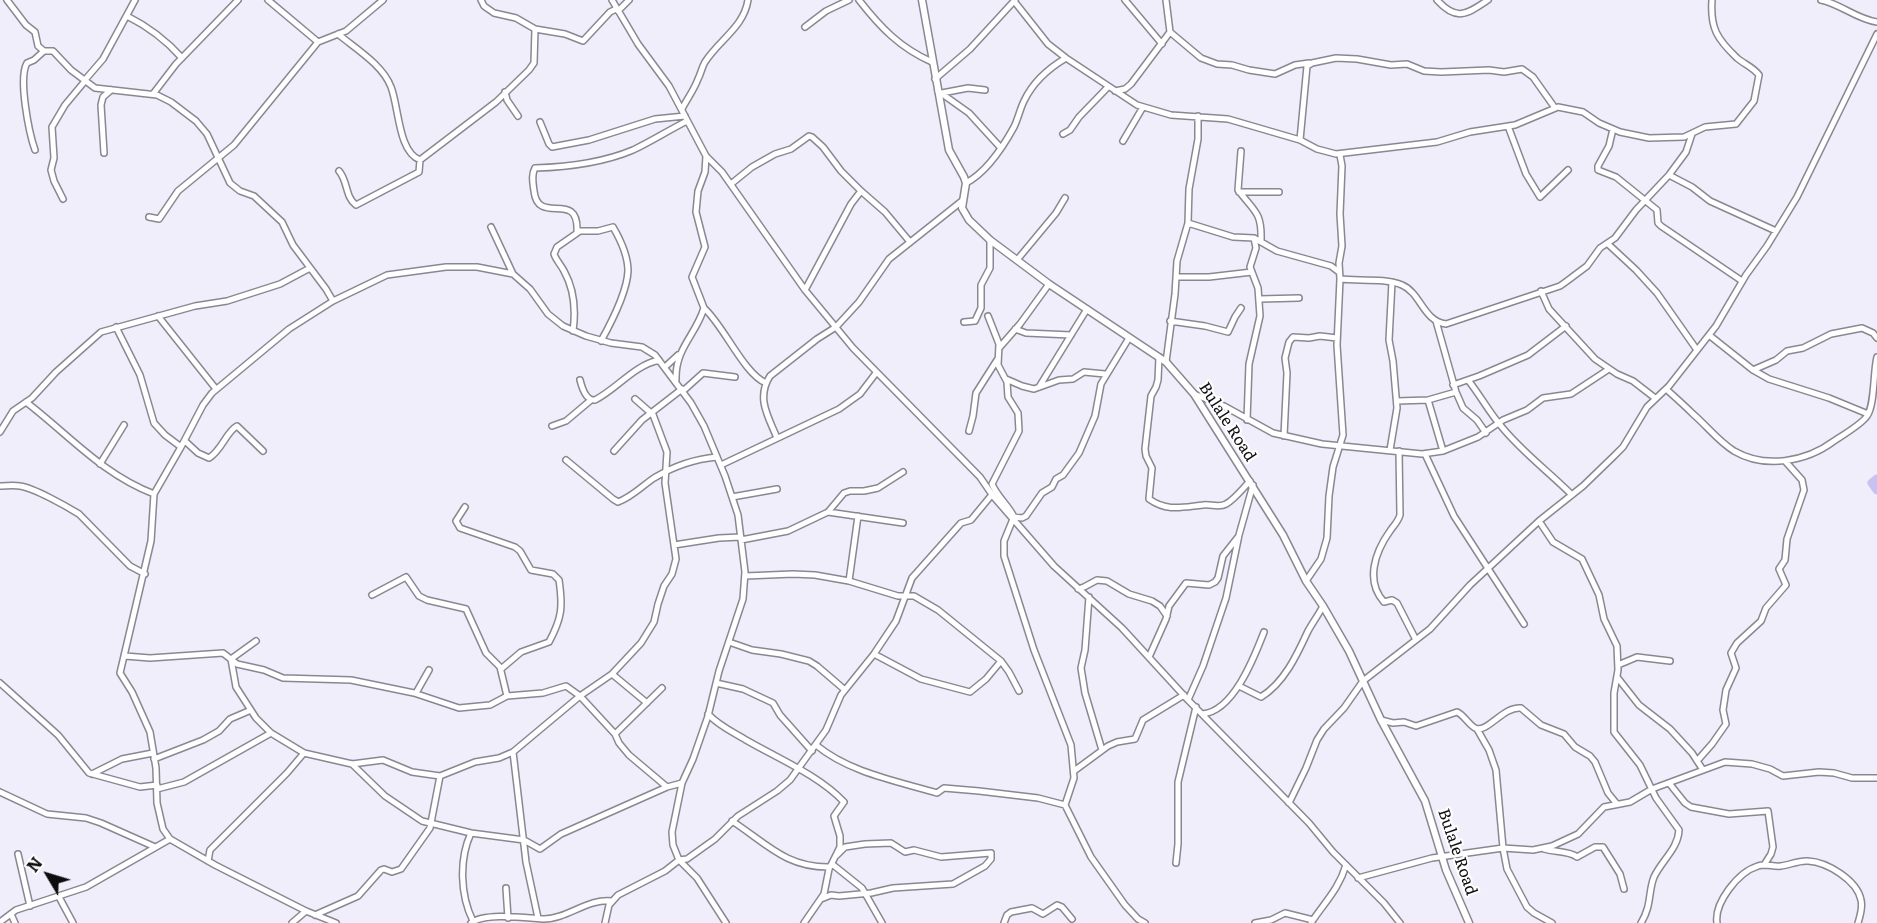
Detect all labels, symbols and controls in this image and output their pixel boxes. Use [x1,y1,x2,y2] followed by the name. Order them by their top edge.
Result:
[1194,379,1260,465] street label: Bulale Road
[1433,806,1481,898] street label: Bulale Road
[18,845,78,905] north arrow
[20,851,47,877] text: N

